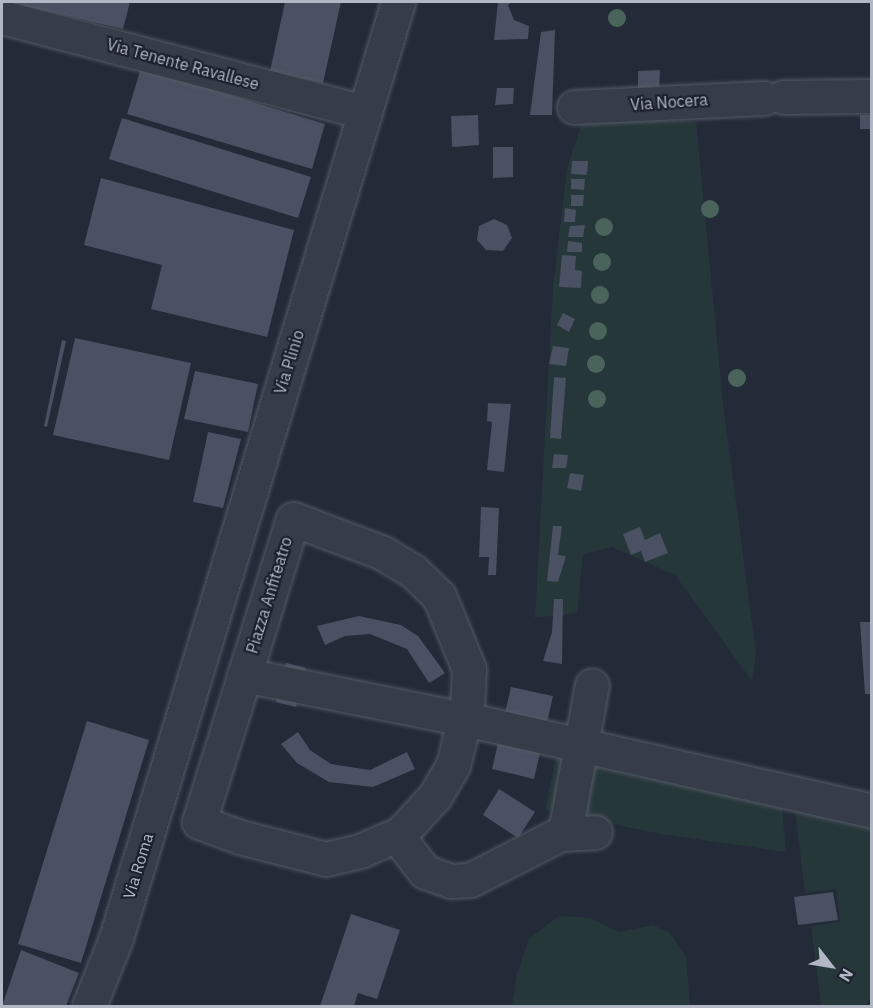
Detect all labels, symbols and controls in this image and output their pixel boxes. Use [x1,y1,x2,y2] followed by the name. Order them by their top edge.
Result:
[105,34,261,94] street label: Via Tenente Ravallese
[630,90,708,114] street label: Via Nocera
[270,328,308,396] street label: Via Plinio
[242,534,296,656] street label: Piazza Anfiteatro
[119,831,157,901] street label: Via Roma
[801,936,861,996] north arrow
[835,965,858,985] text: N

